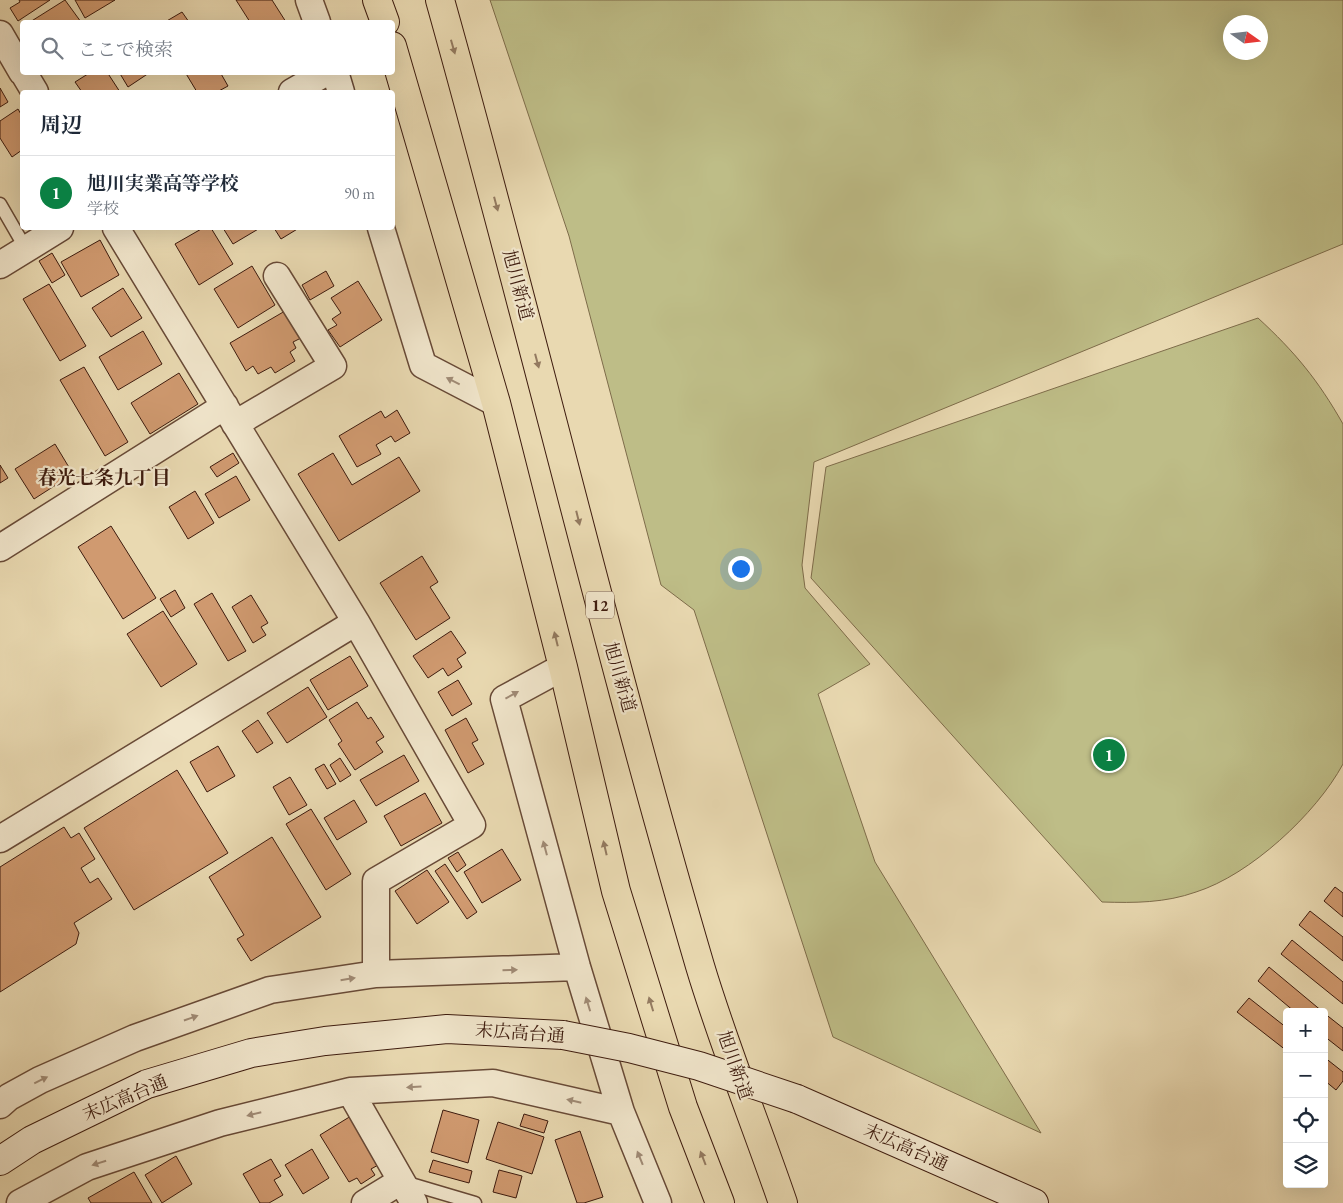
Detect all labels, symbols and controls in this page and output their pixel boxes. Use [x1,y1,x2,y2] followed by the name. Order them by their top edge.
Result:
[1223,15,1268,60] north arrow
[20,20,395,75] search box
[38,34,66,62] icon: search
[78,37,173,62] text: ここで検索
[450,40,458,55] one-way arrow
[40,111,82,138] text: 周辺
[87,171,239,196] text: 旭川実業高等学校
[52,183,60,204] text: 1
[344,183,375,204] text: 90 m
[493,196,501,211] one-way arrow
[87,198,119,219] text: 学校
[498,247,539,323] street label: 旭川新道
[533,353,541,369] one-way arrow
[446,377,460,385] one-way arrow
[37,465,171,490] district label: 春光七条九丁目
[574,511,582,526] one-way arrow
[728,556,754,582] your location
[586,592,614,618] road number: 12
[552,631,560,646] one-way arrow
[600,639,641,715] street label: 旭川新道
[505,691,519,699] one-way arrow
[1093,736,1125,774] pin: 1
[540,840,548,855] one-way arrow
[601,840,609,855] one-way arrow
[502,965,518,973] one-way arrow
[340,974,356,982] one-way arrow
[584,996,592,1011] one-way arrow
[646,996,654,1011] one-way arrow
[1283,1008,1328,1188] map controls
[1283,1008,1328,1053] button: +
[184,1014,199,1022] one-way arrow
[474,1018,566,1047] street label: 末広高台通
[713,1027,758,1103] street label: 旭川新道
[1283,1053,1328,1098] button: −
[79,1069,171,1126] street label: 末広高台通
[34,1076,48,1084] one-way arrow
[405,1084,421,1092] one-way arrow
[566,1097,581,1105] one-way arrow
[1283,1098,1328,1143] button: locate
[246,1110,261,1118] one-way arrow
[860,1118,952,1175] street label: 末広高台通
[1283,1143,1328,1188] button: layers
[636,1150,644,1165] one-way arrow
[698,1150,706,1165] one-way arrow
[91,1159,106,1167] one-way arrow

